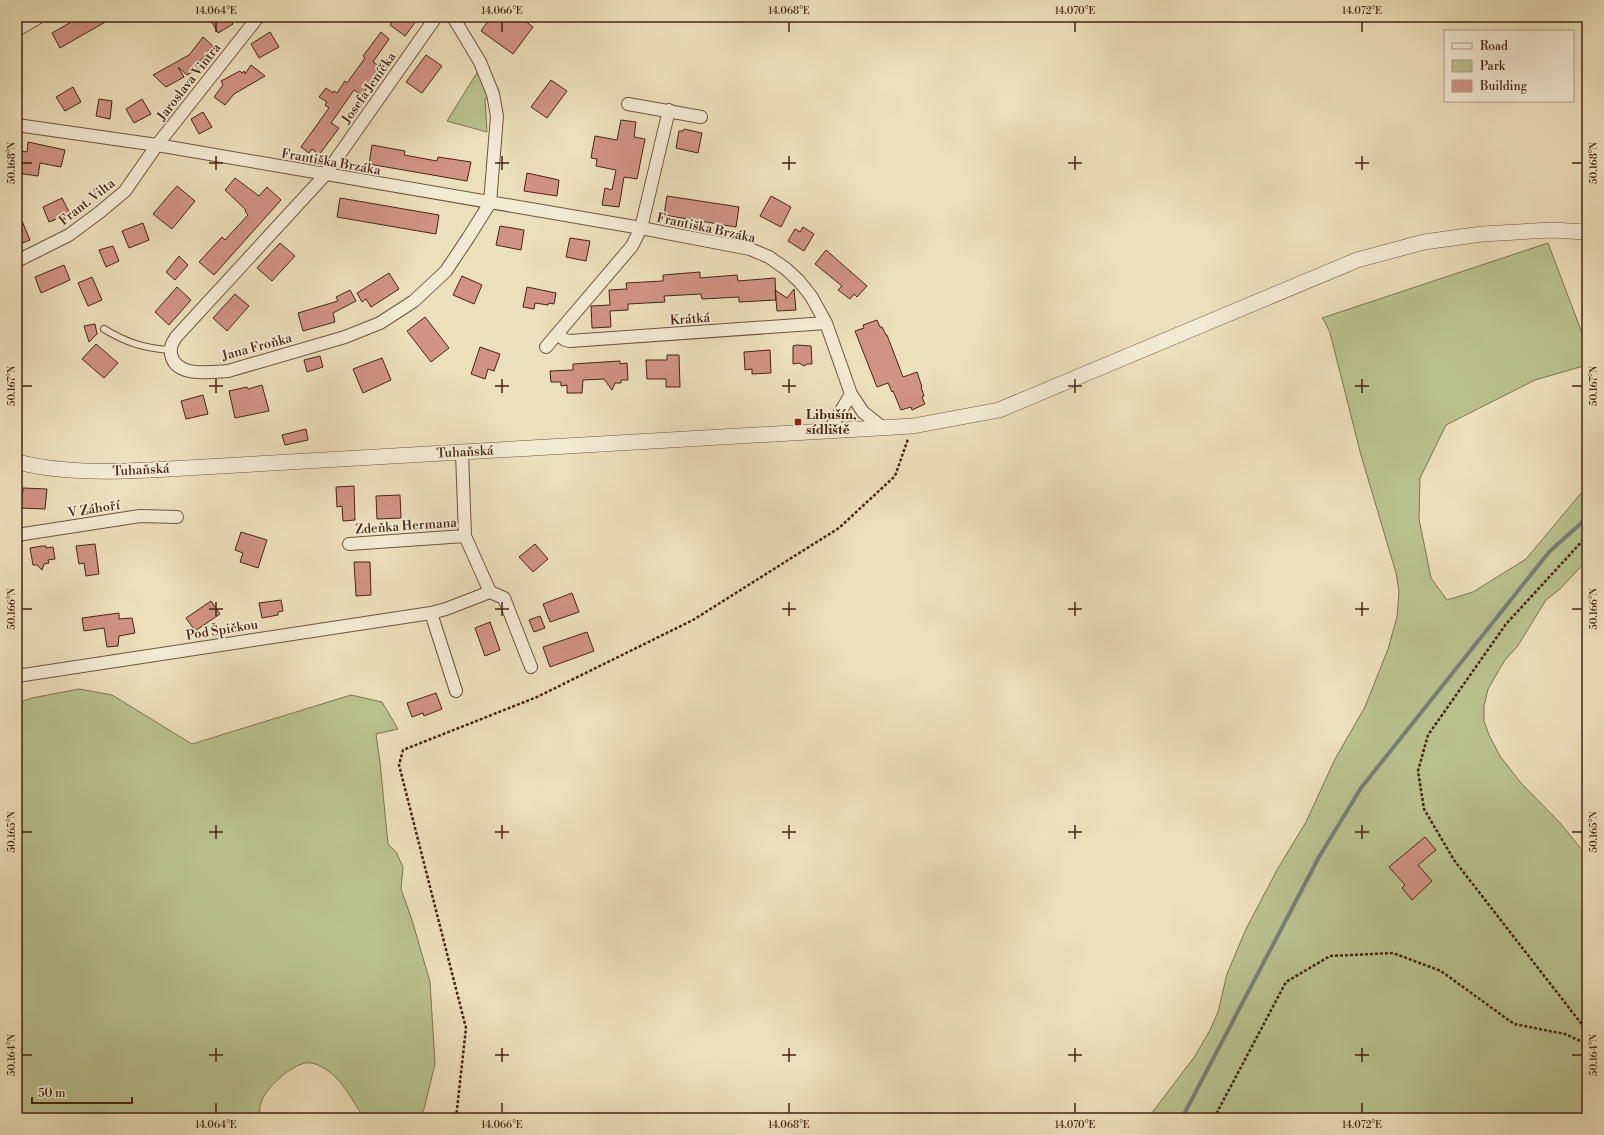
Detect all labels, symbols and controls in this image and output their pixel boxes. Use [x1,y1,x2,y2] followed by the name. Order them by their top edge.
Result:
[195,5,237,17] text: 14.064°E
[481,5,523,17] text: 14.066°E
[768,5,810,17] text: 14.068°E
[1055,5,1095,17] text: 14.070°E
[1342,5,1382,17] text: 14.072°E
[1444,30,1574,102] legend
[1480,39,1508,54] text: Road
[153,40,224,125] street label: Jaroslava Vintra
[338,49,400,128] street label: Josefa Jeníčka
[1480,59,1506,74] text: Park
[1479,79,1528,94] text: Building
[6,142,18,184] text: 50.168°N
[1588,142,1600,184] text: 50.168°N
[280,145,382,179] street label: Františka Brzáka
[56,175,118,229] street label: Frant. Vilta
[655,210,757,246] street label: Františka Brzáka
[669,310,711,328] street label: Krátká
[219,330,294,364] street label: Jana Froňka
[6,365,18,406] text: 50.167°N
[1588,365,1600,406] text: 50.167°N
[806,407,857,438] place label: Libušín, sídliště
[793,417,803,427] marker: Libušín, sídliště
[436,442,494,461] street label: Tuhaňská
[112,460,170,479] street label: Tuhaňská
[66,497,122,521] street label: V Záhoří
[355,514,458,538] street label: Zdeňka Hermana
[6,588,18,630] text: 50.166°N
[1588,588,1600,630] text: 50.166°N
[185,615,260,644] street label: Pod Špičkou
[6,811,18,853] text: 50.165°N
[1588,811,1600,853] text: 50.165°N
[6,1034,18,1076] text: 50.164°N
[1588,1034,1600,1076] text: 50.164°N
[32,1079,132,1105] scale bar
[38,1086,66,1101] text: 50 m
[195,1119,237,1131] text: 14.064°E
[481,1119,523,1131] text: 14.066°E
[768,1119,810,1131] text: 14.068°E
[1055,1119,1095,1131] text: 14.070°E
[1342,1119,1382,1131] text: 14.072°E

